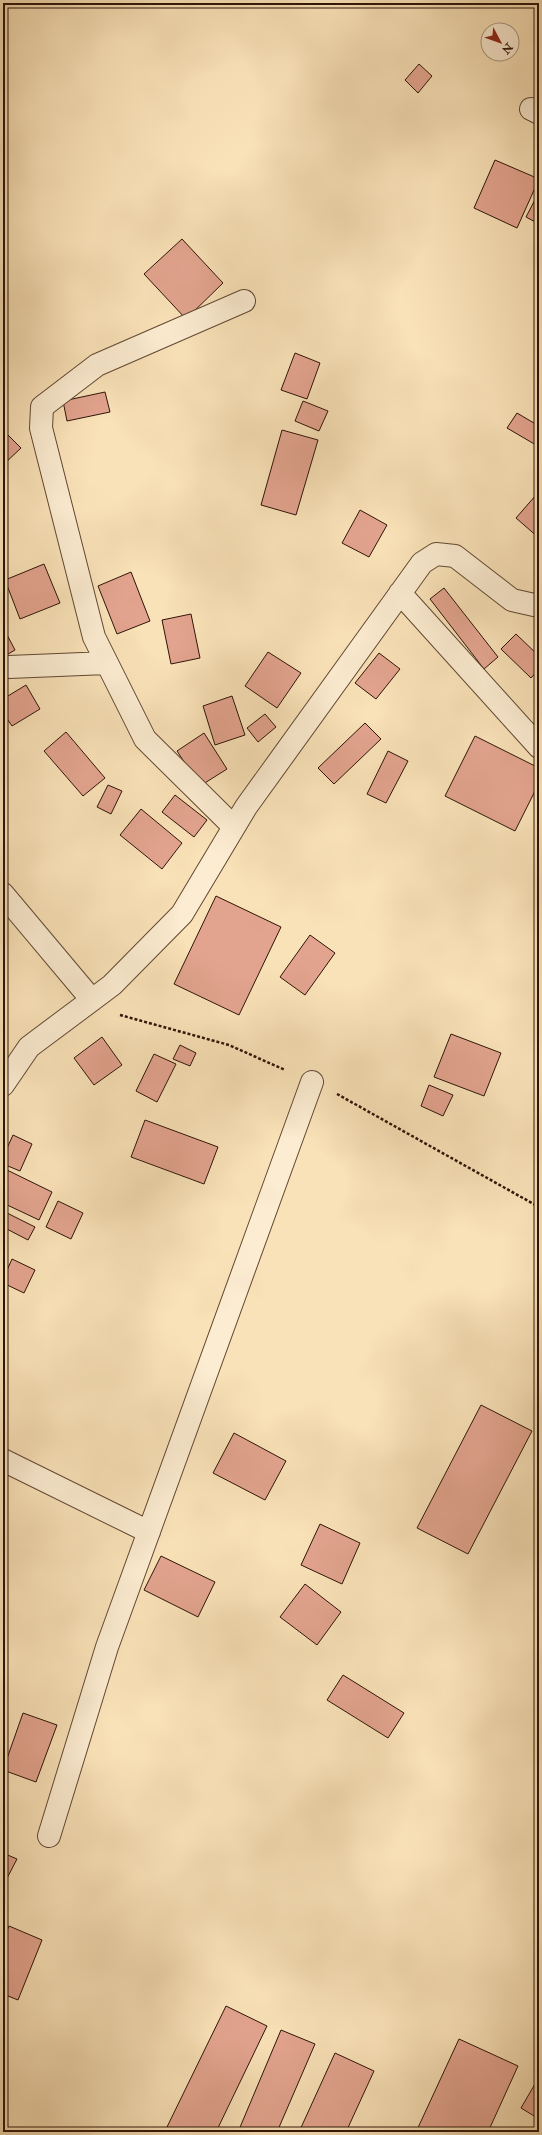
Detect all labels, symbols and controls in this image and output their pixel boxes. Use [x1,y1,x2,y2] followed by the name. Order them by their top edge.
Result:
[480,22,520,62] north arrow
[498,39,516,57] text: N

